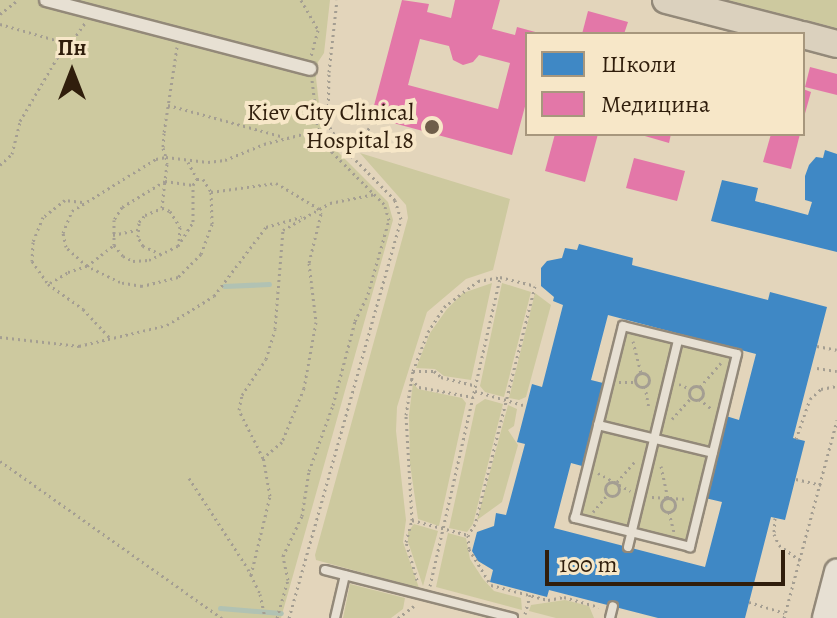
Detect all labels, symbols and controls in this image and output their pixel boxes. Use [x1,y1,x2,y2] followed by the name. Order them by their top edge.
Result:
[32,32,112,112] north arrow
[525,32,805,136] legend
[58,33,86,63] text: Пн
[601,48,676,80] text: Школи
[601,88,710,120] text: Медицина
[247,99,414,155] place label: Kiev City Clinical Hospital 18
[421,116,443,138] marker: Kiev City Clinical Hospital 18
[549,534,789,584] scale bar
[559,548,618,580] text: 100 m

